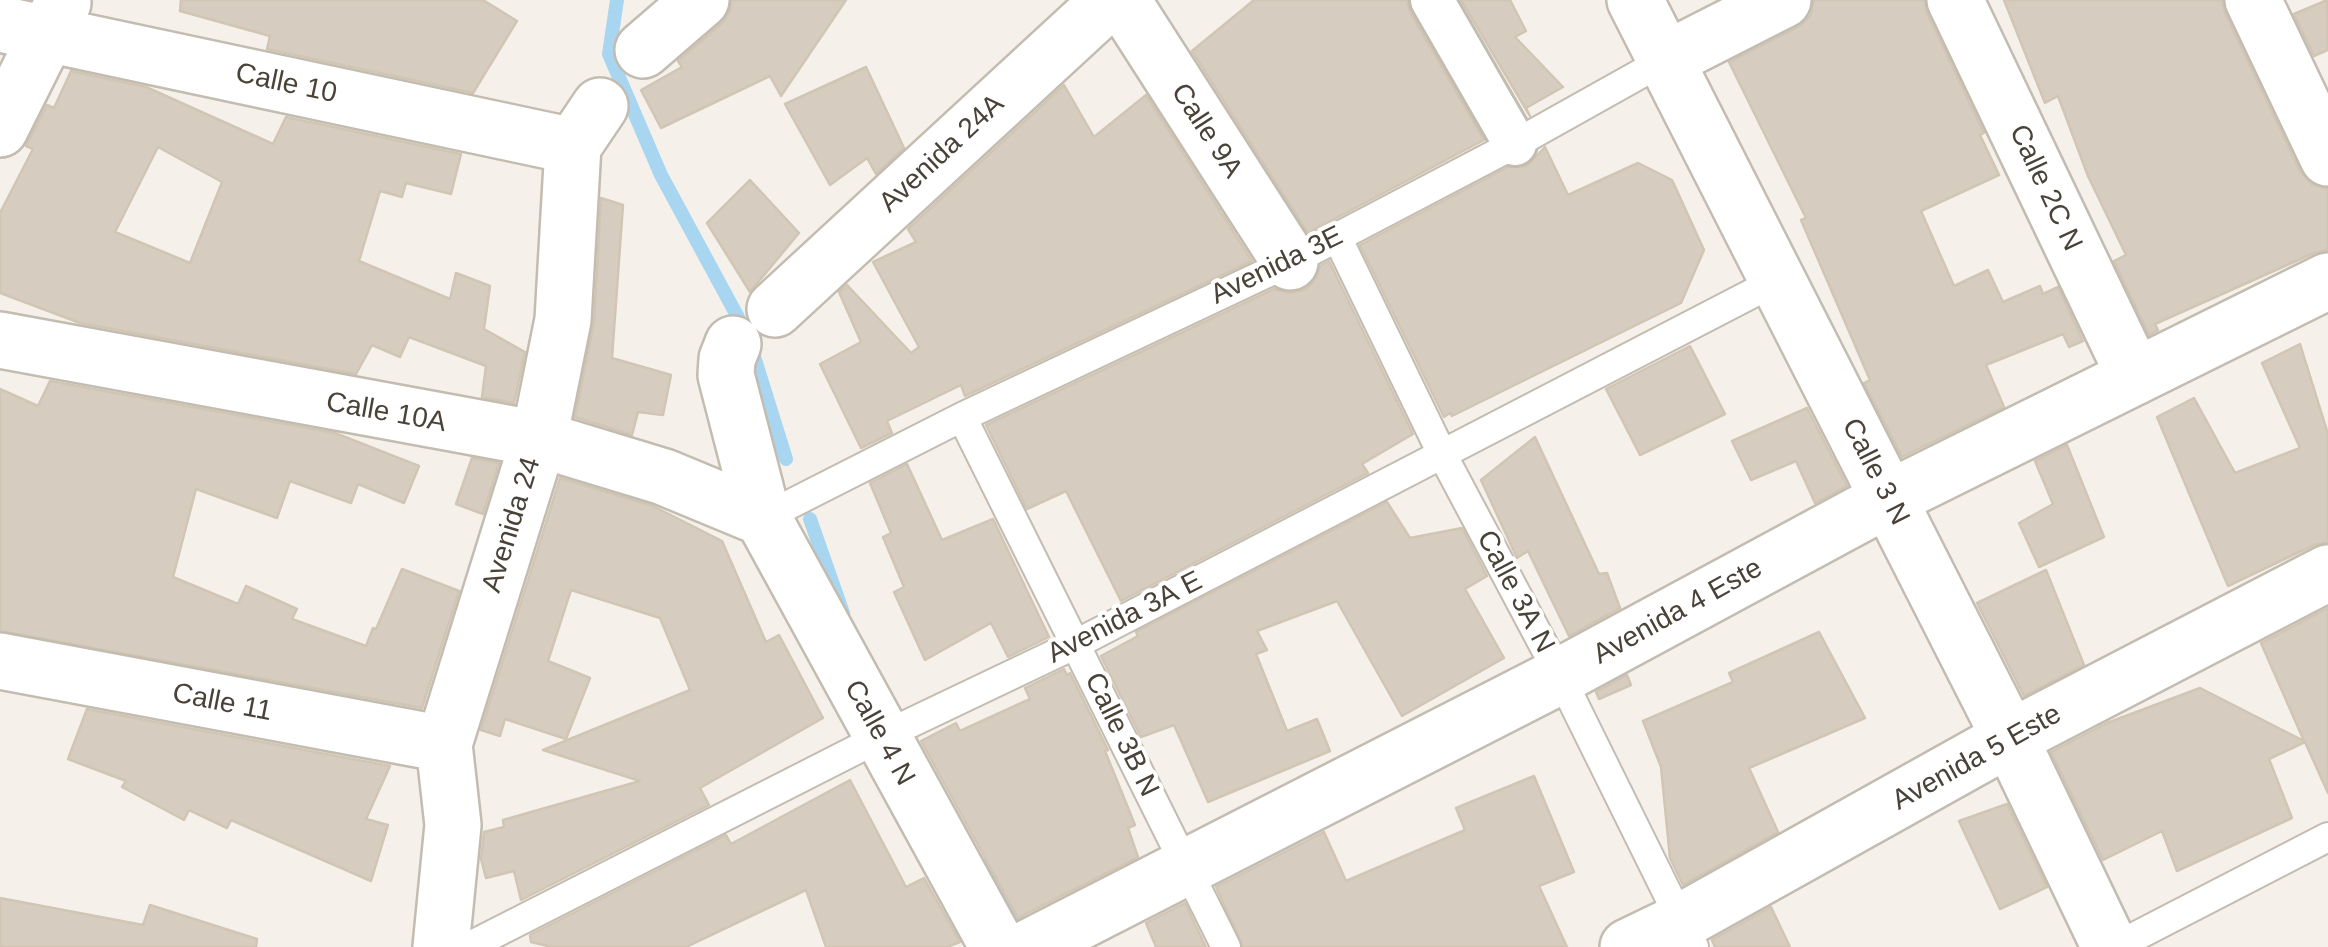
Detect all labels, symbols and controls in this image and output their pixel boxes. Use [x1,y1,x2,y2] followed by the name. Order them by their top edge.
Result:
[232,57,340,111] street label: Calle 10
[1163,77,1249,185] street label: Calle 9A
[873,88,1011,220] street label: Avenida 24A
[2001,120,2089,256] street label: Calle 2C N
[1206,220,1348,312] street label: Avenida 3E
[323,386,449,440] street label: Calle 10A
[1834,413,1916,531] street label: Calle 3 N
[476,453,548,597] street label: Avenida 24
[1469,525,1561,659] street label: Calle 3A N
[1588,552,1768,672] street label: Avenida 4 Este
[1042,565,1208,671] street label: Avenida 3A E
[1077,667,1165,803] street label: Calle 3B N
[836,674,922,792] street label: Calle 4 N
[169,677,275,729] street label: Calle 11
[1887,698,2067,818] street label: Avenida 5 Este

